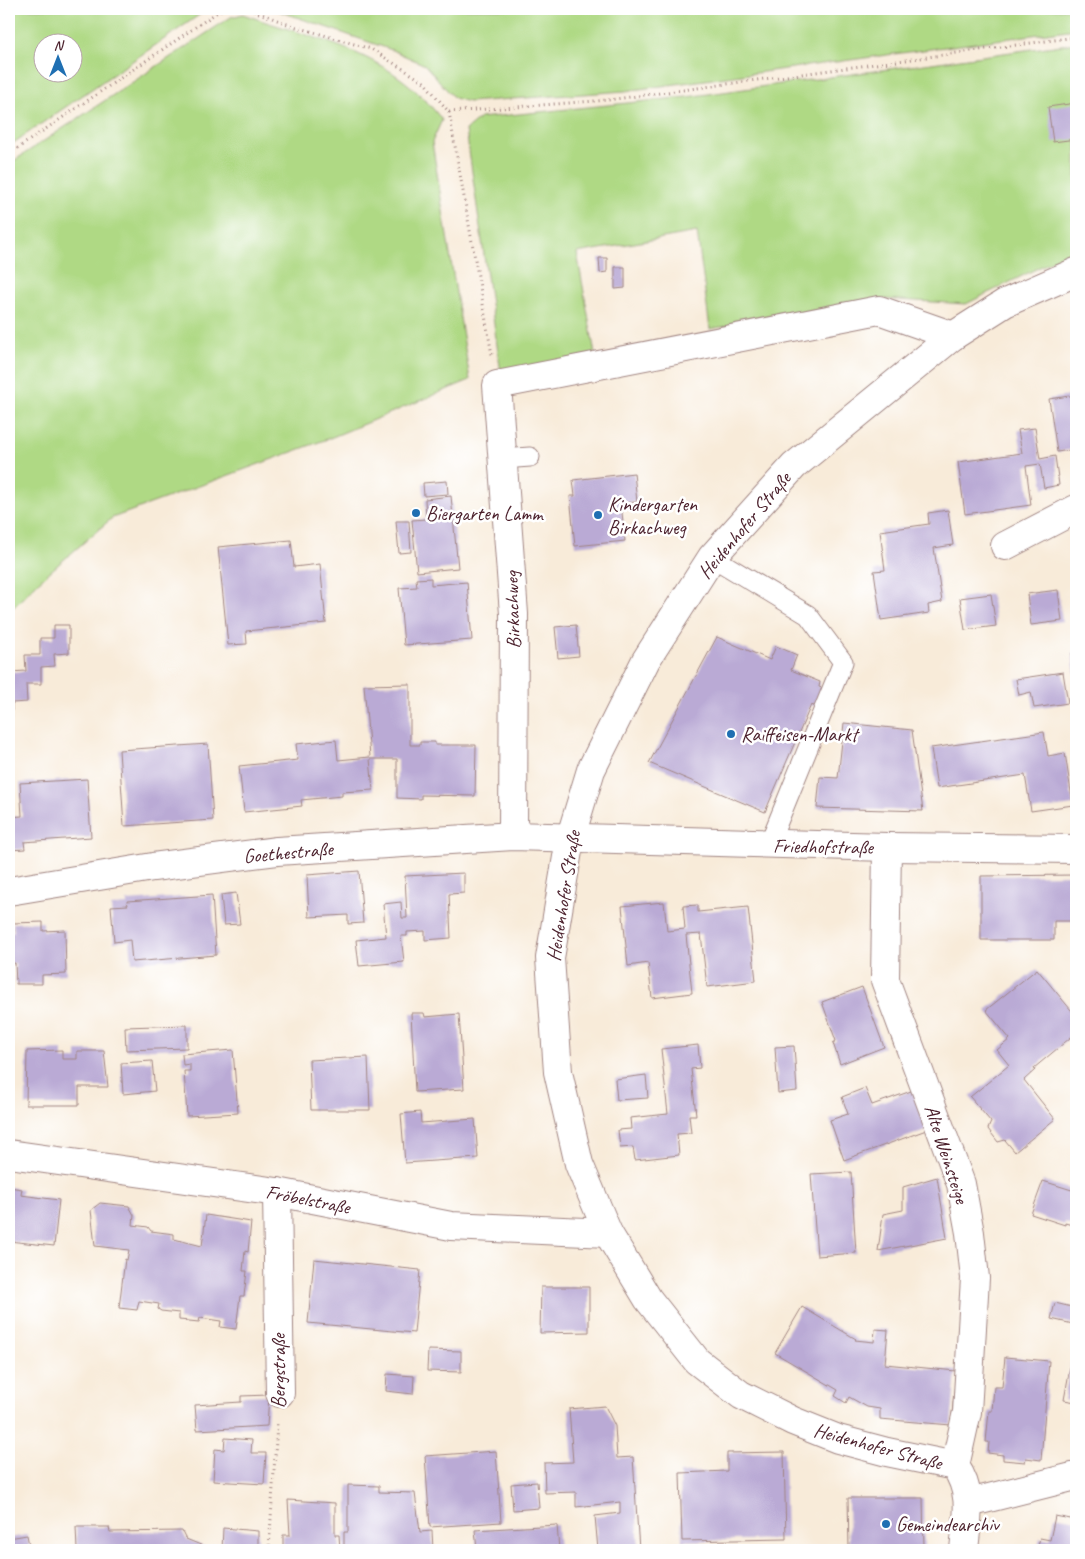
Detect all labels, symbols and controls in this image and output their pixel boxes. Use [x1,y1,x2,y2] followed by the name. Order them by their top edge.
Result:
[32,32,82,82] north arrow
[54,37,65,54] text: N
[693,466,797,584] street label: Heidenhofer Straße
[608,492,698,540] place label: Kindergarten Birkachweg
[426,501,544,526] place label: Biergarten Lamm
[410,507,422,519] marker: Biergarten Lamm
[592,509,604,521] marker: Kindergarten Birkachweg
[499,569,526,649] street label: Birkachweg
[741,722,861,747] place label: Raiffeisen-Markt
[725,728,737,740] marker: Raiffeisen-Markt
[541,828,586,963] street label: Heidenhofer Straße
[773,833,875,860] street label: Friedhofstraße
[242,836,335,869] street label: Goethestraße
[919,1102,975,1208] street label: Alte Weinsteige
[264,1179,353,1220] street label: Fröbelstraße
[266,1332,291,1408] street label: Bergstraße
[811,1417,946,1476] street label: Heidenhofer Straße
[896,1512,1001,1537] place label: Gemeindearchiv
[880,1518,892,1530] marker: Gemeindearchiv

